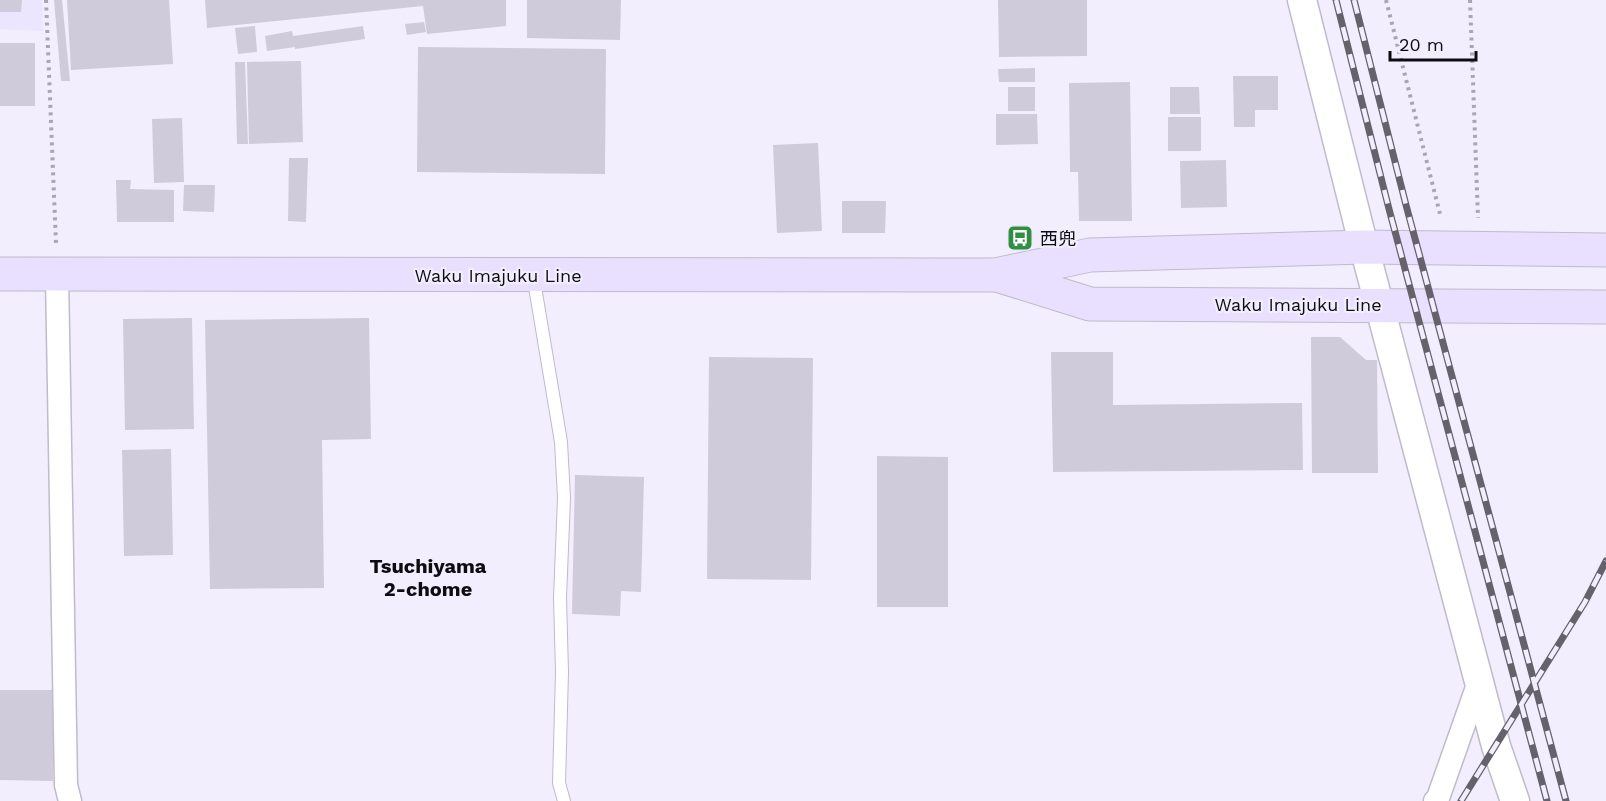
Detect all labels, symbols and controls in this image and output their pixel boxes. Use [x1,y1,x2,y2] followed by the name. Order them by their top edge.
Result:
[1390,24,1476,62] scale bar
[1399,34,1444,55] text: 20 m
[1005,223,1035,253] bus stop icon: 西兜
[1040,228,1076,249] place label: 西兜
[414,265,582,286] street label: Waku Imajuku Line
[1214,294,1382,315] street label: Waku Imajuku Line
[370,554,487,601] district label: Tsuchiyama 2-chome

